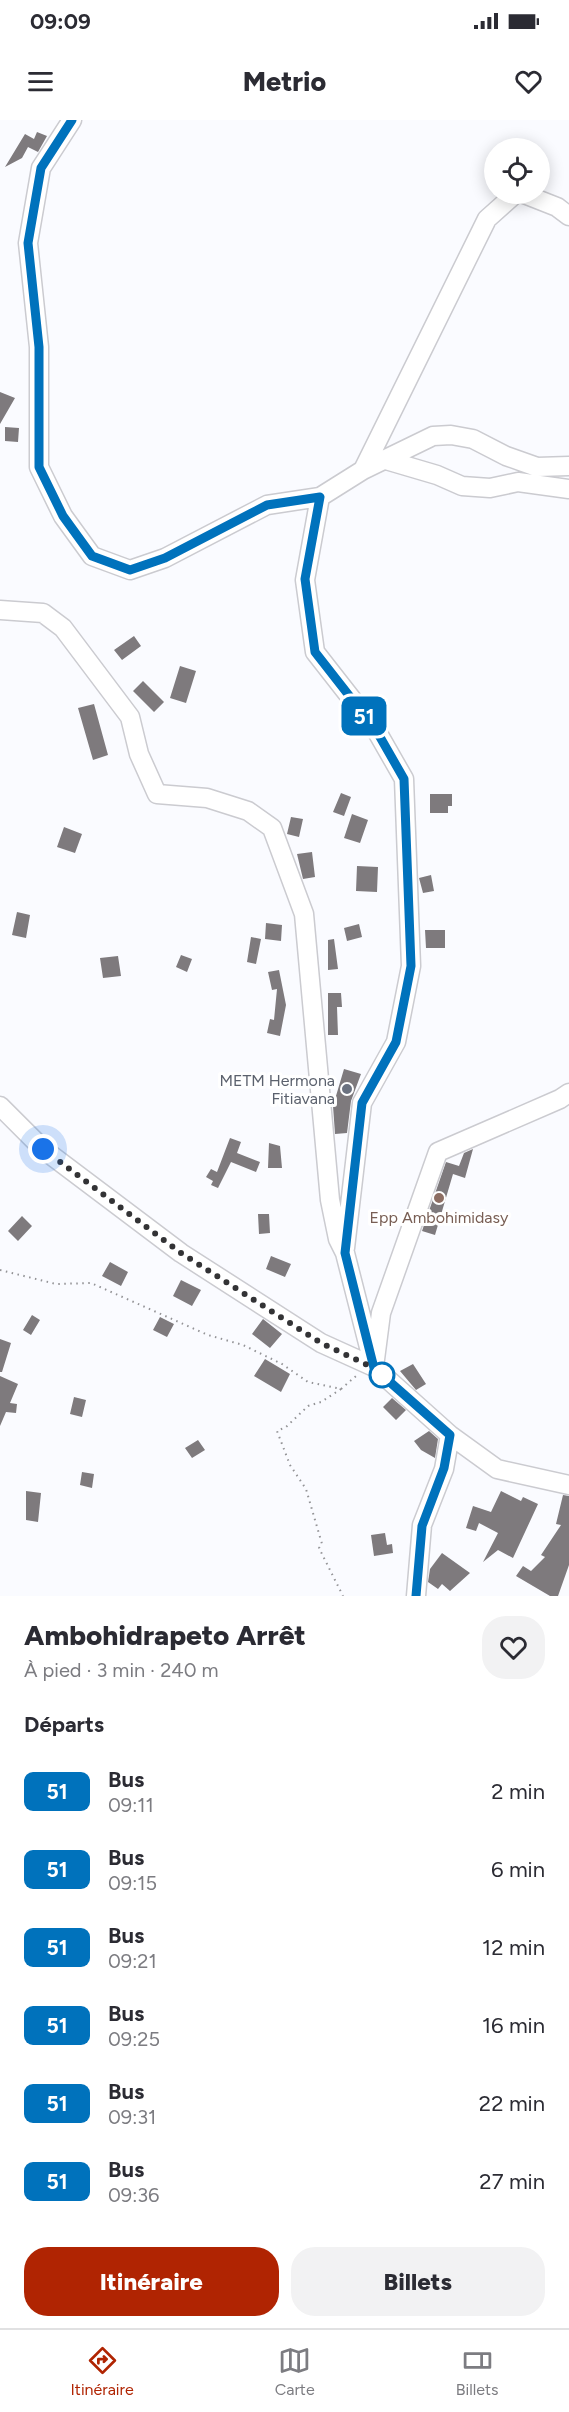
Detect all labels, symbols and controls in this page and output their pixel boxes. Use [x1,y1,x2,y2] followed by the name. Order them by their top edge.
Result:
[30,8,91,35] text: 09:09
[24,65,57,98] icon: menu
[243,65,326,98] text: Metrio
[512,65,545,98] icon: heart
[484,138,550,204] map controls
[484,138,550,204] button: locate
[337,696,391,736] line badge: 51
[353,704,375,729] text: 51
[220,1071,335,1108] place label: METM Hermona Fitiavana
[340,1082,354,1096] marker: METM Hermona Fitiavana
[28,1134,58,1164] your location
[432,1191,446,1205] marker: Epp Ambohimidasy
[370,1208,509,1227] place label: Epp Ambohimidasy
[369,1362,395,1388] unlabelled marker
[482,1616,545,1679] button: heart
[24,1618,306,1652] text: Ambohidrapeto Arrêt
[24,1658,219,1682] text: À pied · 3 min · 240 m
[24,1711,104,1738] text: Départs
[108,1766,144,1793] text: Bus
[491,1778,545,1805] text: 2 min
[46,1779,68,1804] text: 51
[108,1793,154,1817] text: 09:11
[108,1844,144,1871] text: Bus
[491,1856,545,1883] text: 6 min
[46,1857,68,1882] text: 51
[108,1871,157,1895] text: 09:15
[108,1922,144,1949] text: Bus
[482,1934,545,1961] text: 12 min
[46,1935,68,1960] text: 51
[108,1949,157,1973] text: 09:21
[108,2000,144,2027] text: Bus
[482,2012,545,2039] text: 16 min
[46,2013,68,2038] text: 51
[108,2027,160,2051] text: 09:25
[108,2078,144,2105] text: Bus
[479,2090,545,2117] text: 22 min
[46,2091,68,2116] text: 51
[108,2105,156,2129] text: 09:31
[108,2156,144,2183] text: Bus
[479,2168,545,2195] text: 27 min
[46,2169,68,2194] text: 51
[108,2183,159,2207] text: 09:36
[24,2247,279,2316] button: Itinéraire
[291,2247,545,2316] button: Billets
[71,2344,134,2399] tab: Itinéraire
[275,2344,315,2399] tab: Carte
[456,2344,498,2399] tab: Billets

